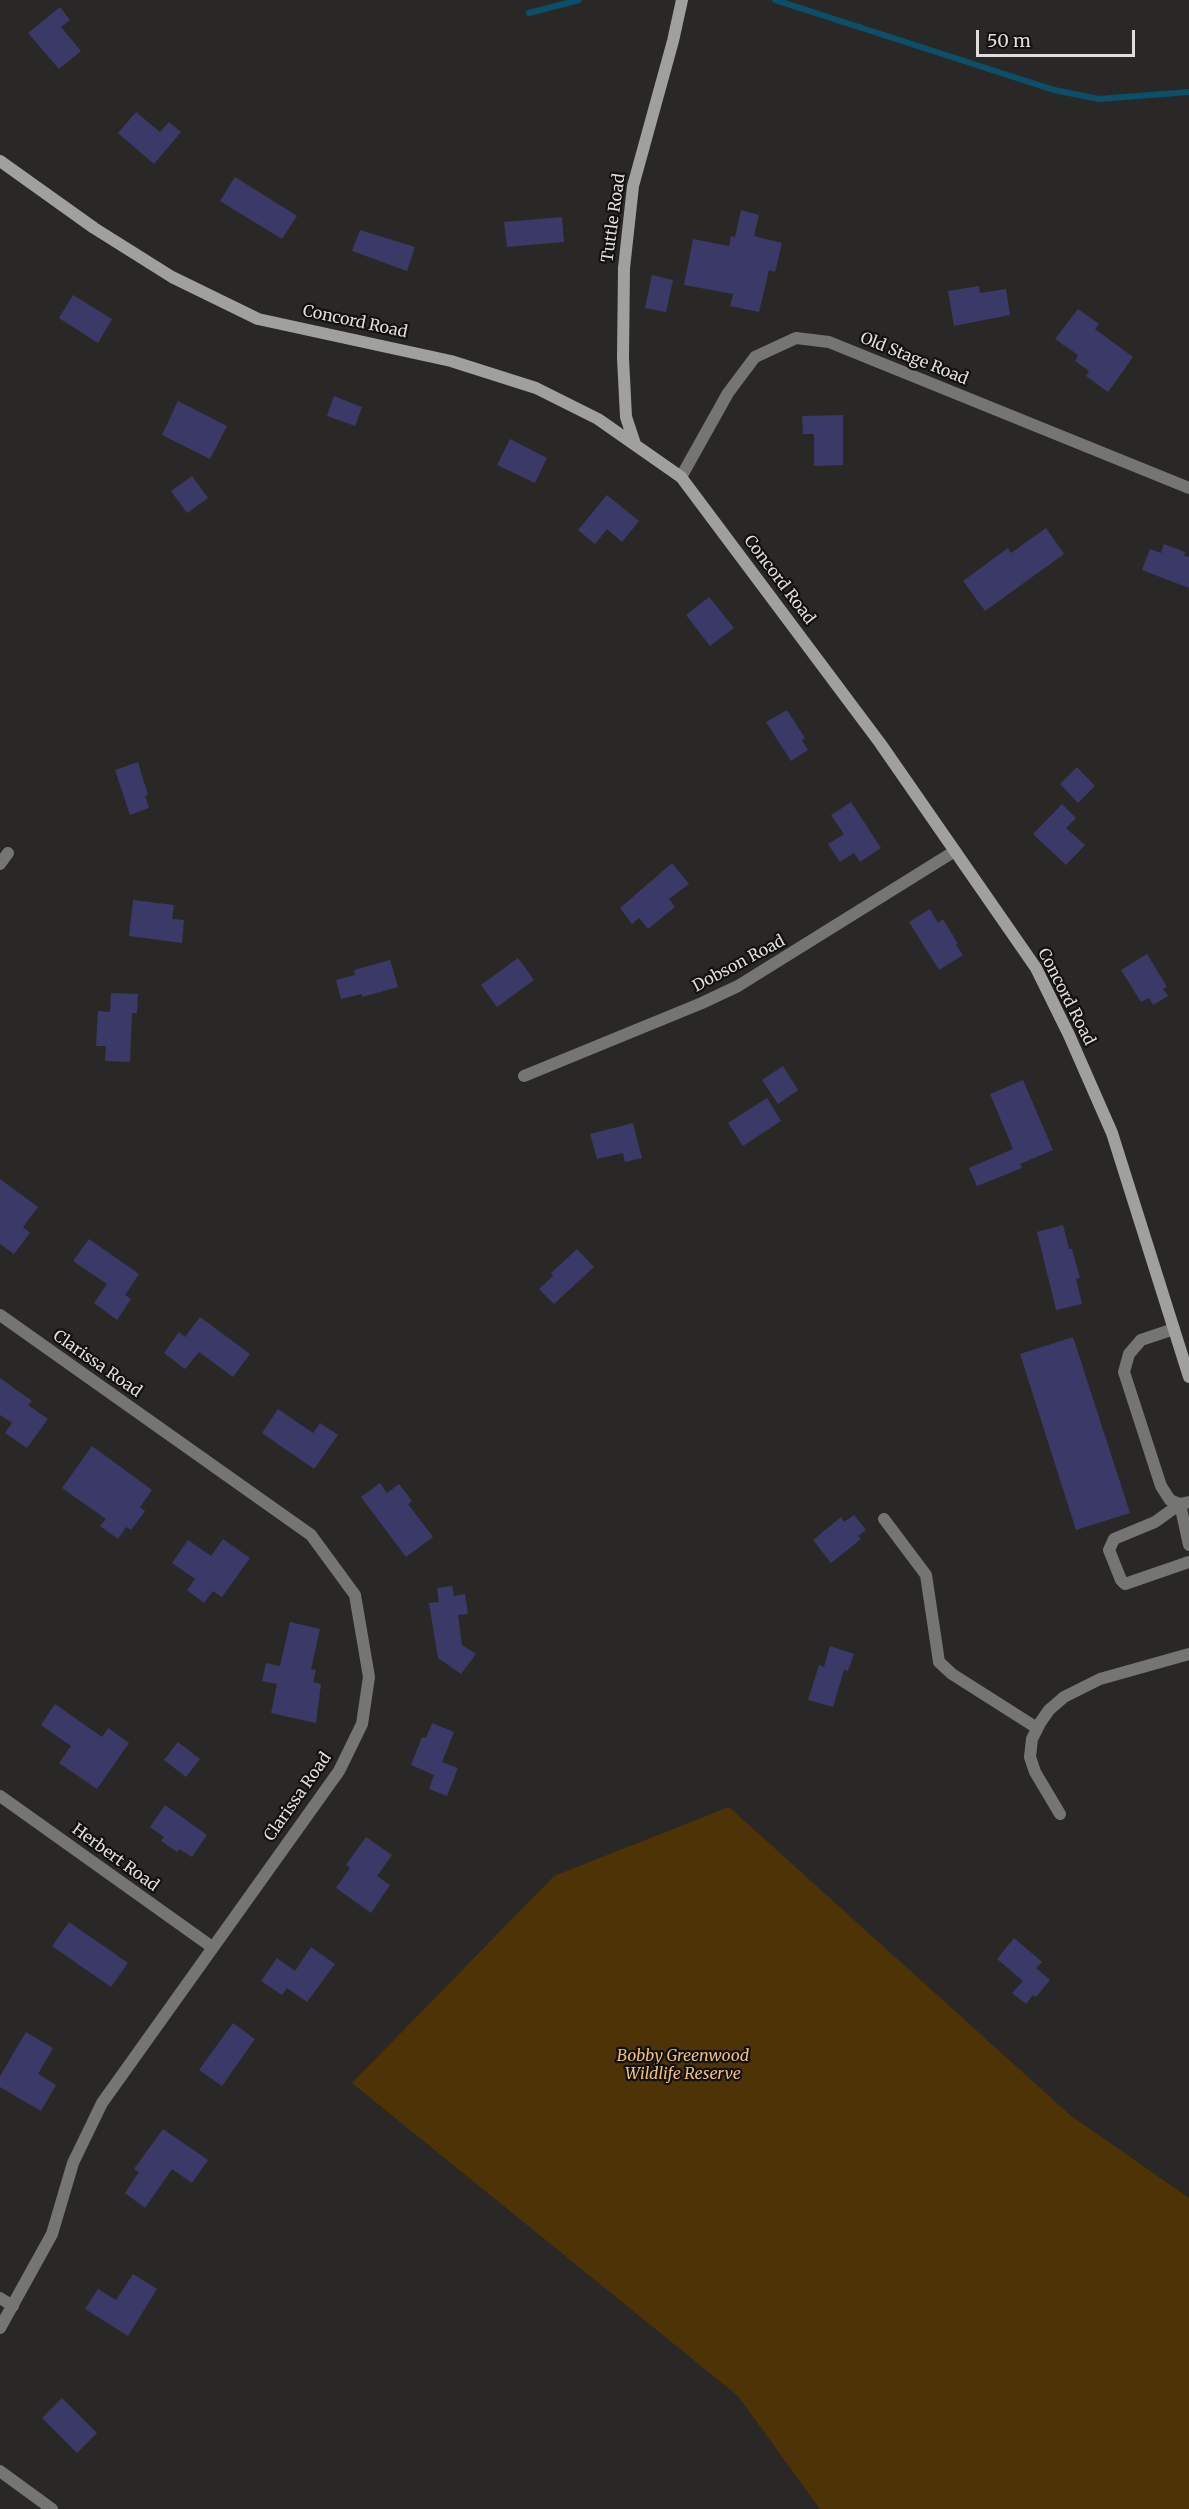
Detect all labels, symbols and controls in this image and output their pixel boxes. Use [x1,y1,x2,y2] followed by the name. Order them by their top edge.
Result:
[979,18,1138,56] scale bar
[987,29,1031,52] text: 50 m
[598,172,630,264] street label: Tuttle Road
[301,302,409,342] street label: Concord Road
[857,329,971,389] street label: Old Stage Road
[739,532,819,628] street label: Concord Road
[690,932,788,996] street label: Dobson Road
[1033,945,1099,1049] street label: Concord Road
[49,1326,145,1402] street label: Clarissa Road
[260,1749,336,1845] street label: Clarissa Road
[68,1820,162,1896] street label: Herbert Road
[617,2046,749,2084] park label: Bobby Greenwood Wildlife Reserve

